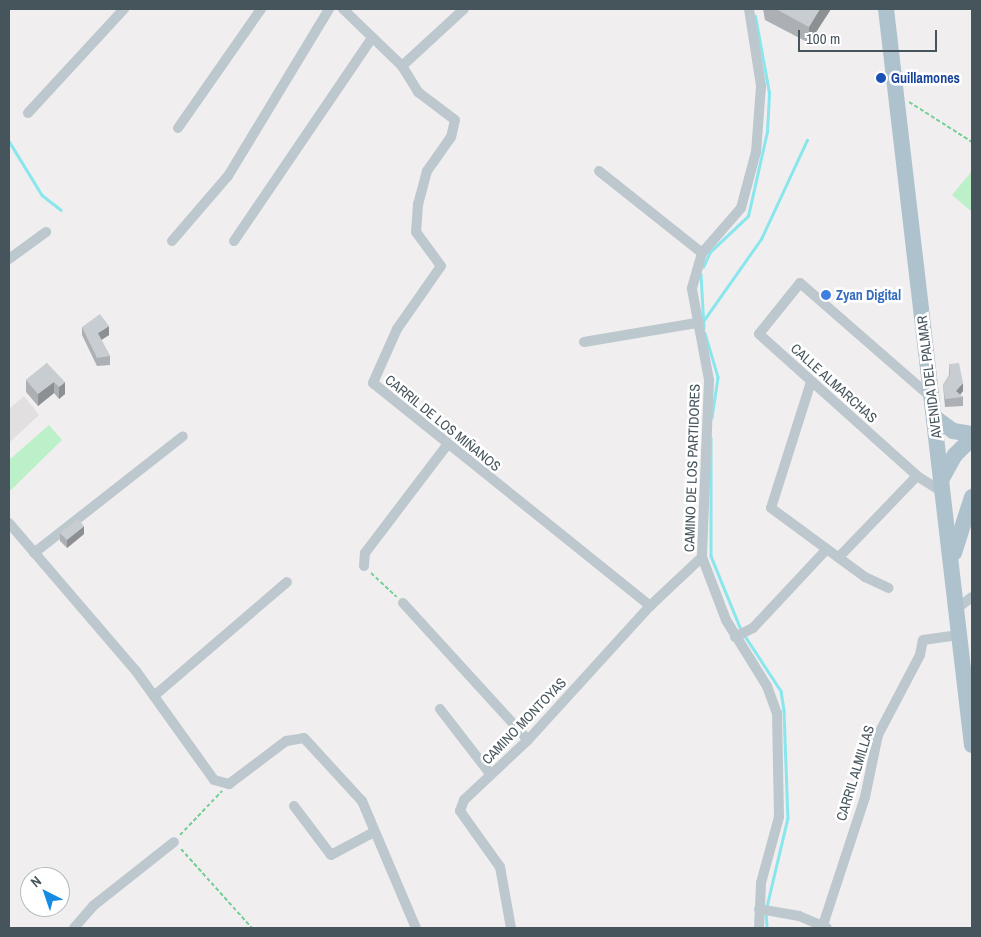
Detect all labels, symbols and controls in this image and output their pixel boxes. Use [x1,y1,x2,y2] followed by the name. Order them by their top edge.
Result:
[801,20,940,52] scale bar
[806,28,840,49] text: 100 m
[891,70,960,86] place label: Guillamones
[875,72,887,84] marker: Guillamones
[836,287,901,303] place label: Zyan Digital
[820,289,832,301] marker: Zyan Digital
[913,314,945,440] street label: AVENIDA DEL PALMAR
[787,340,881,426] street label: CALLE ALMARCHAS
[382,371,504,475] street label: CARRIL DE LOS MIÑANOS
[681,384,703,552] street label: CAMINO DE LOS PARTIDORES
[478,674,570,768] street label: CAMINO MONTOYAS
[832,723,878,823] street label: CARRIL ALMILLAS
[20,867,70,917] north arrow
[27,872,45,891] text: N

